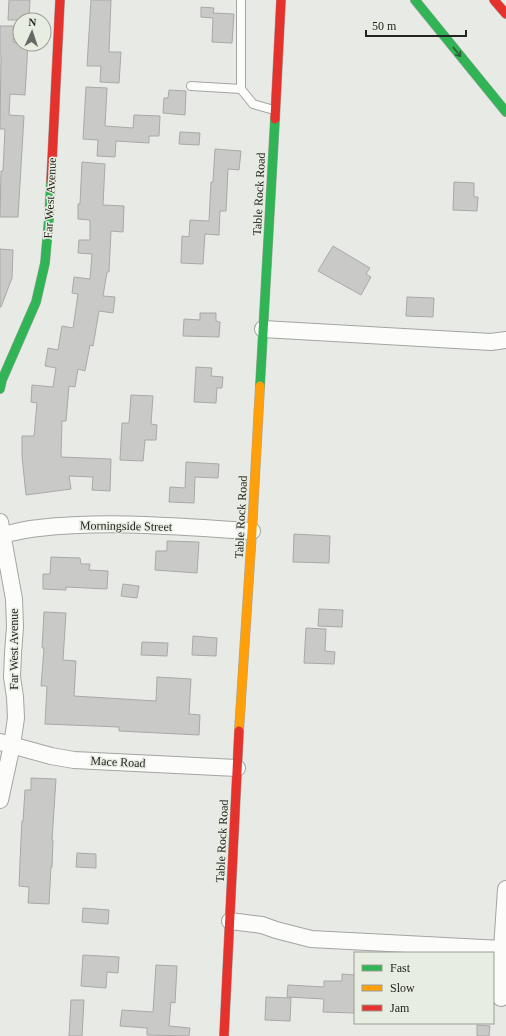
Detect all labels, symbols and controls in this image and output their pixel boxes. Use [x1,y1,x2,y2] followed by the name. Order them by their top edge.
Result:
[12,12,52,52] north arrow
[366,12,466,38] scale bar
[28,16,37,28] text: N
[372,19,397,33] text: 50 m
[453,47,462,58] one-way arrow
[250,152,268,236] street label: Table Rock Road
[41,157,59,239] street label: Far West Avenue
[232,475,250,559] street label: Table Rock Road
[80,518,173,534] street label: Morningside Street
[7,608,21,690] street label: Far West Avenue
[90,754,146,770] street label: Mace Road
[213,799,231,883] street label: Table Rock Road
[354,952,494,1024] legend
[390,961,411,975] text: Fast
[390,981,415,995] text: Slow
[390,1001,410,1015] text: Jam

